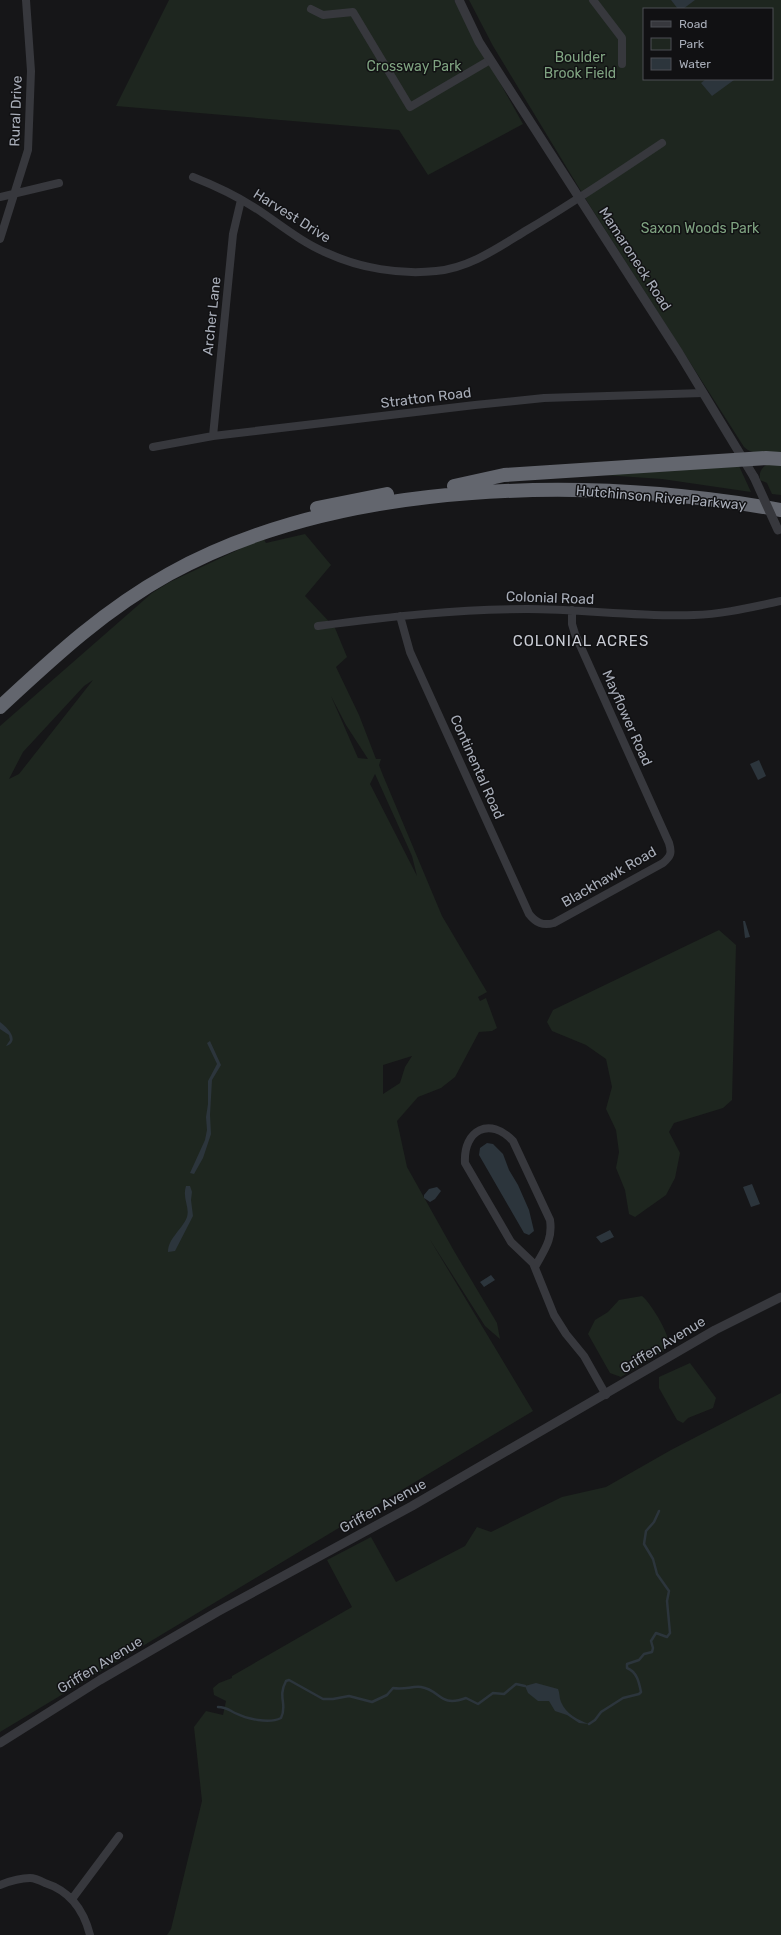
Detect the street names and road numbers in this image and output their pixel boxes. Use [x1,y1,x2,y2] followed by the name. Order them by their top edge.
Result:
[6,75,26,147] street label: Rural Drive
[250,185,334,247] street label: Harvest Drive
[595,204,675,314] street label: Mamaroneck Road
[199,276,225,356] street label: Archer Lane
[380,384,472,412] street label: Stratton Road
[575,482,747,514] street label: Hutchinson River Parkway
[506,588,594,608] street label: Colonial Road
[598,667,656,769] street label: Mayflower Road
[446,712,508,822] street label: Continental Road
[559,843,659,911] street label: Blackhawk Road
[617,1313,709,1377] street label: Griffen Avenue
[337,1475,429,1537] street label: Griffen Avenue
[54,1633,146,1697] street label: Griffen Avenue

